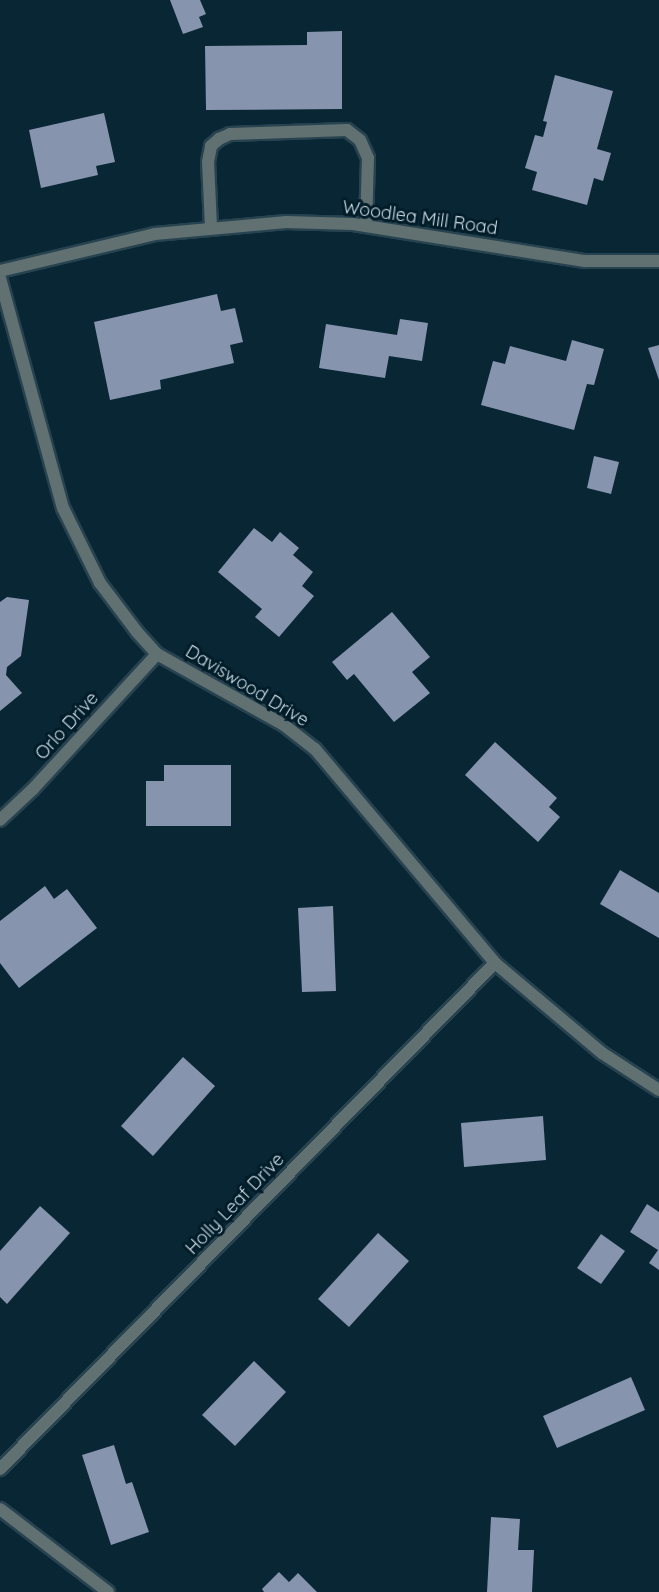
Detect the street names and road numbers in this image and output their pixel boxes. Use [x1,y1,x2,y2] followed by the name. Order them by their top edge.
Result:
[341,196,499,240] street label: Woodlea Mill Road
[181,641,313,731] street label: Daviswood Drive
[31,688,103,764] street label: Orlo Drive
[181,1149,289,1259] street label: Holly Leaf Drive

